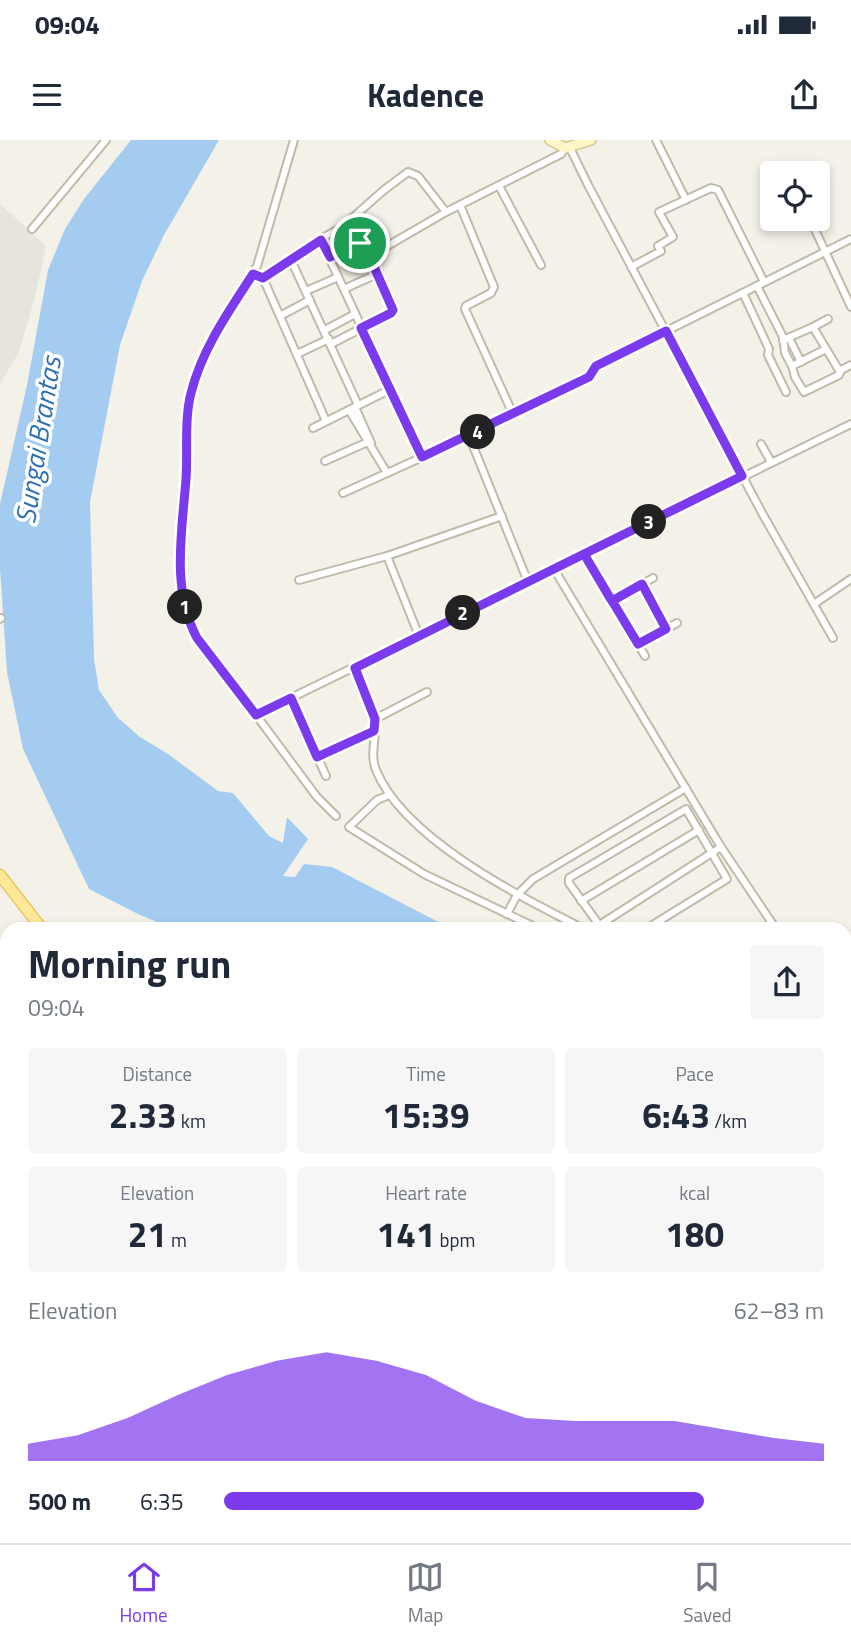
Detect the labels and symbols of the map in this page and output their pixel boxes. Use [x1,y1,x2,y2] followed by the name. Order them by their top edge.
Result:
[330,213,390,273] pin
[3,351,72,526] water label: Sungai Brantas
[461,414,496,450] pin: 4
[632,504,666,540] pin: 3
[168,589,202,624] pin: 1
[446,596,480,630] pin: 2

